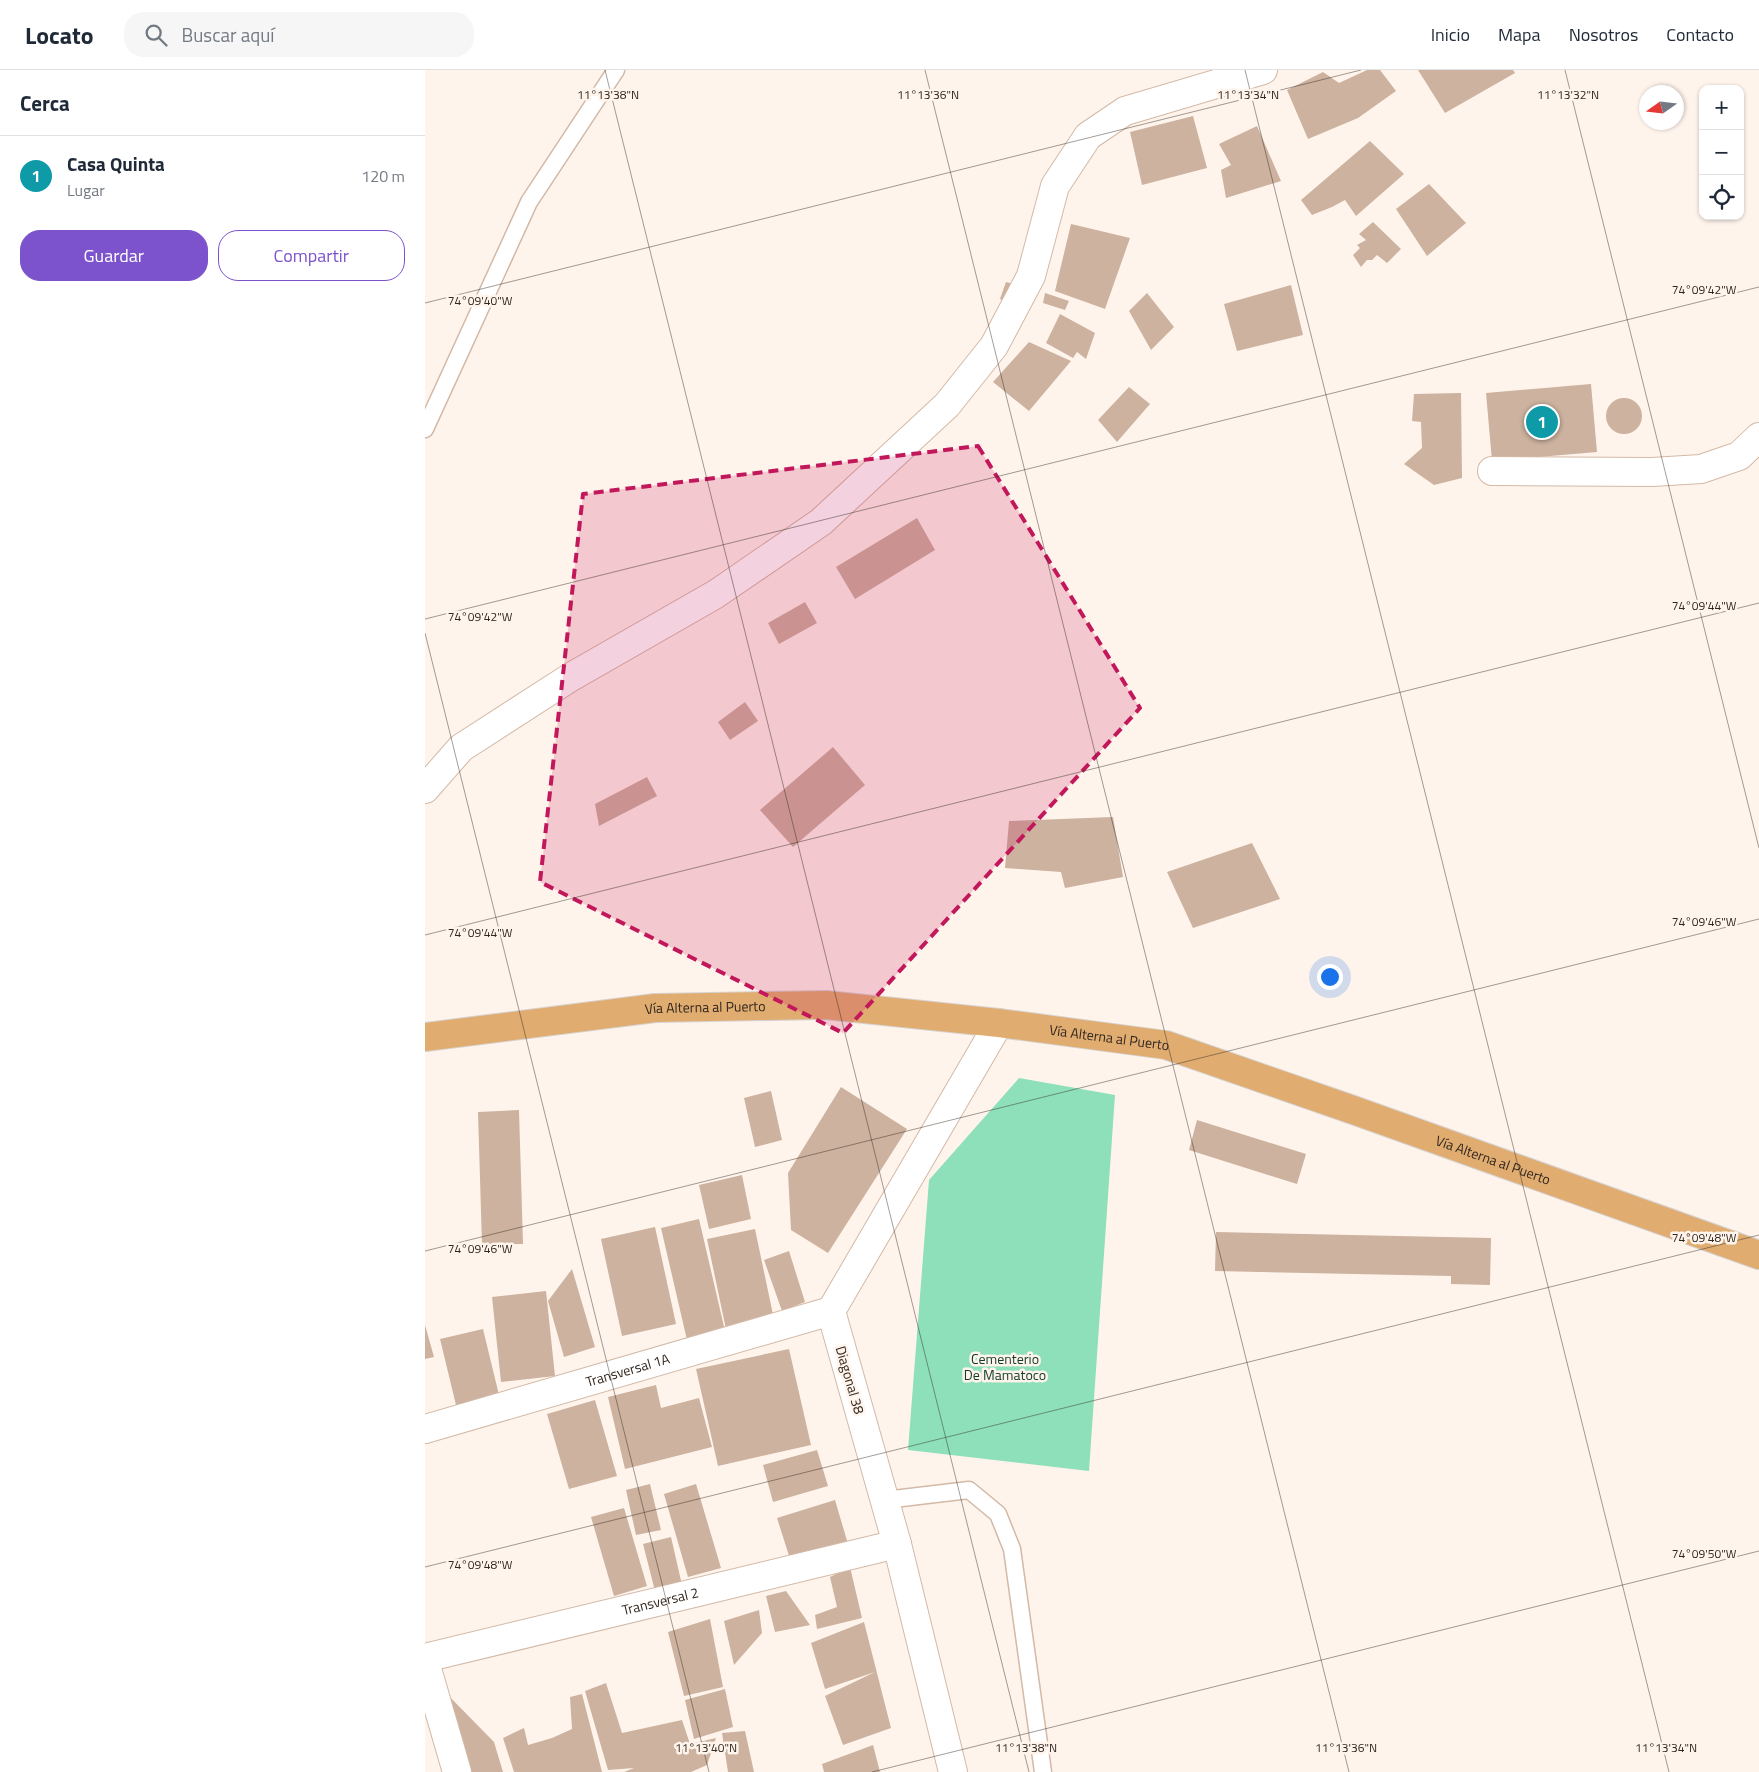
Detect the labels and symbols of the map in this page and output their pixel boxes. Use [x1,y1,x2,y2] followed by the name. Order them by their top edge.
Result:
[577,85,639,104] text: 11°13'38"N
[897,85,959,104] text: 11°13'36"N
[1217,85,1279,104] text: 11°13'34"N
[1537,85,1599,104] text: 11°13'32"N
[1639,85,1684,130] north arrow
[1672,280,1737,299] text: 74°09'42"W
[448,291,513,310] text: 74°09'40"W
[1526,403,1558,441] pin: 1
[1672,596,1737,615] text: 74°09'44"W
[448,607,513,626] text: 74°09'42"W
[1672,912,1737,931] text: 74°09'46"W
[448,923,513,942] text: 74°09'44"W
[1317,964,1343,990] your location
[643,995,766,1019] street label: Vía Alterna al Puerto
[1048,1019,1171,1055] street label: Vía Alterna al Puerto
[1433,1129,1554,1190] street label: Vía Alterna al Puerto
[1672,1228,1737,1247] text: 74°09'48"W
[448,1239,513,1258] text: 74°09'46"W
[831,1343,870,1417] street label: Diagonal 38
[583,1347,673,1392] street label: Transversal 1A
[964,1348,1046,1385] park label: Cementerio De Mamatoco
[1672,1544,1737,1563] text: 74°09'50"W
[448,1555,513,1574] text: 74°09'48"W
[620,1581,701,1620] street label: Transversal 2
[675,1738,737,1757] text: 11°13'40"N
[995,1738,1057,1757] text: 11°13'38"N
[1315,1738,1377,1757] text: 11°13'36"N
[1635,1738,1697,1757] text: 11°13'34"N

